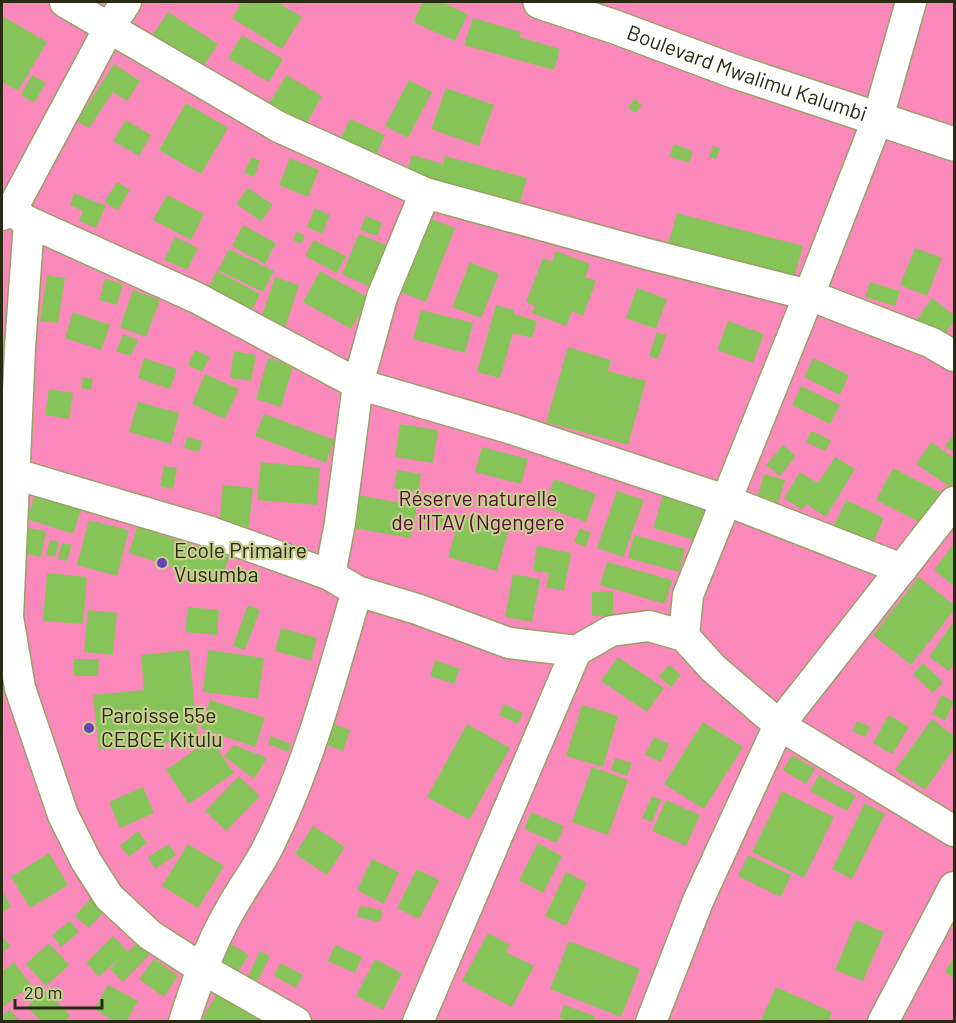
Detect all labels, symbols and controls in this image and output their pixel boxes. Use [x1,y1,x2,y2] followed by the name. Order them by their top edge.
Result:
[624,19,871,126] street label: Boulevard Mwalimu Kalumbi
[391,485,565,534] park label: Réserve naturelle de l'ITAV (Ngengere
[174,537,307,586] place label: Ecole Primaire Vusumba
[155,556,169,570] marker: Ecole Primaire Vusumba
[101,702,222,751] place label: Paroisse 55e CEBCE Kitulu
[82,721,96,735] marker: Paroisse 55e CEBCE Kitulu
[15,972,102,1010] scale bar
[24,981,62,1003] text: 20 m

